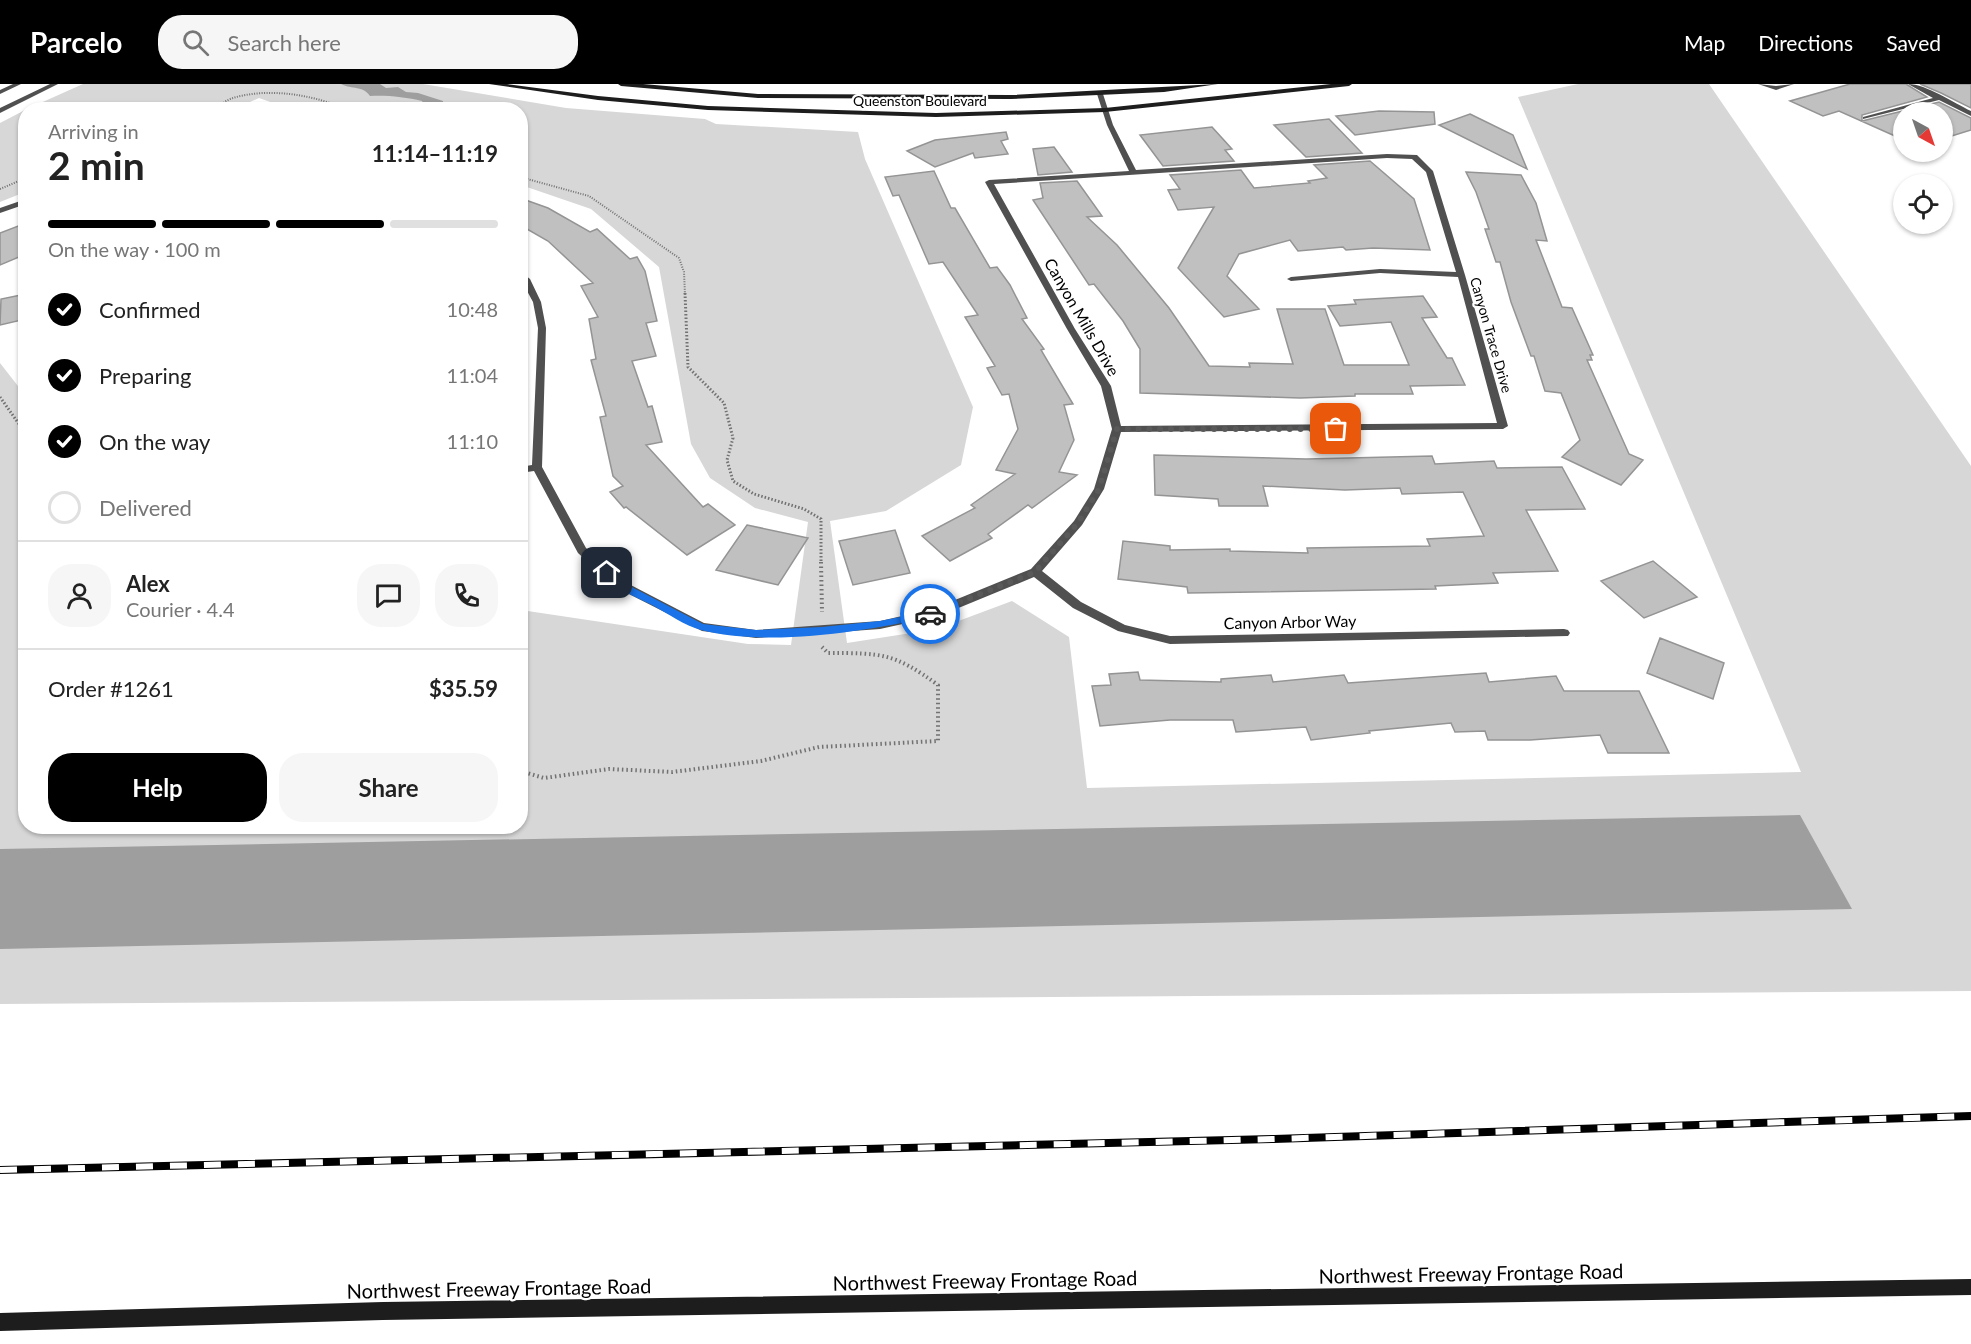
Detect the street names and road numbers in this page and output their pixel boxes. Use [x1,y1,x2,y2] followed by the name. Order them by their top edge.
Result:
[853,92,987,109] street label: Queenston Boulevard
[1041,254,1124,379] street label: Canyon Mills Drive
[1467,275,1516,395] street label: Canyon Trace Drive
[1224,611,1357,632] street label: Canyon Arbor Way
[1318,1258,1623,1288] street label: Northwest Freeway Frontage Road
[832,1265,1137,1295] street label: Northwest Freeway Frontage Road
[346,1273,651,1303] street label: Northwest Freeway Frontage Road

